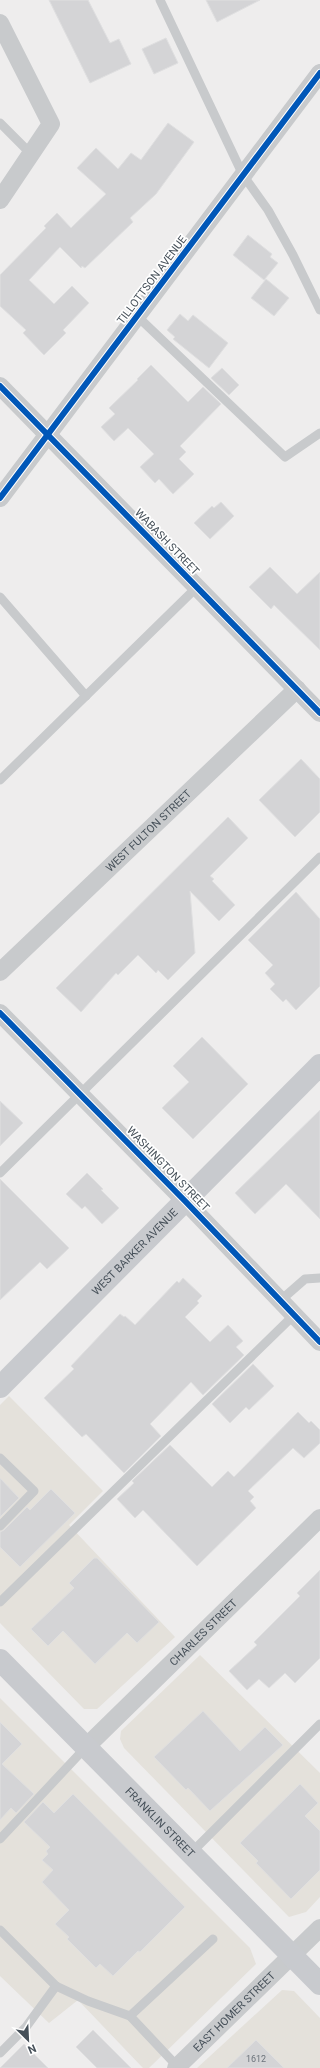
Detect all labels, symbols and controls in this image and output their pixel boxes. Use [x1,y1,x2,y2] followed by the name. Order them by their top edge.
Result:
[114,233,190,327] street label: TILLOTTSON AVENUE
[132,506,202,578] street label: WABASH STREET
[103,787,194,874] street label: WEST FULTON STREET
[124,1124,212,1214] street label: WASHINGTON STREET
[89,1206,180,1297] street label: WEST BARKER AVENUE
[167,1596,240,1668] street label: CHARLES STREET
[123,1784,198,1860] street label: FRANKLIN STREET
[190,1969,278,2054] street label: EAST HOMER STREET
[8,2020,48,2060] north arrow
[25,2041,38,2056] text: N
[246,2054,266,2064] house number: 1612

